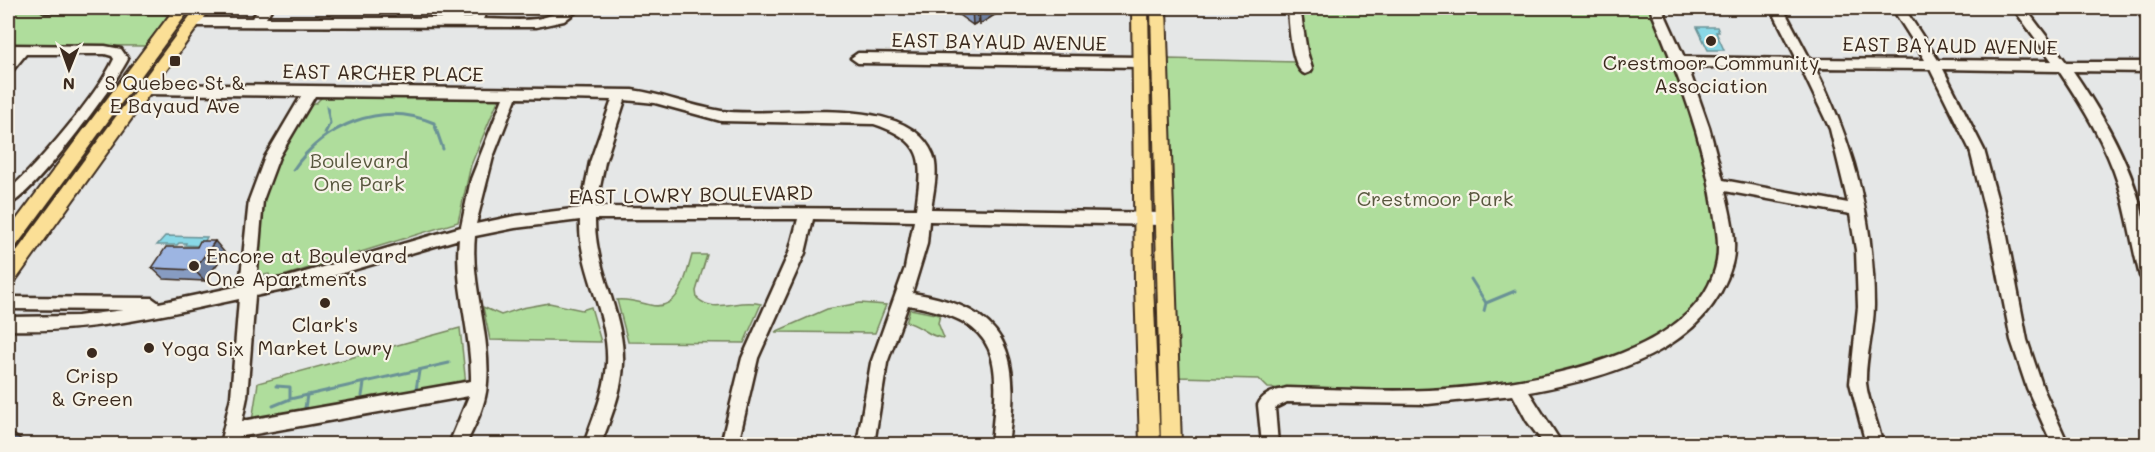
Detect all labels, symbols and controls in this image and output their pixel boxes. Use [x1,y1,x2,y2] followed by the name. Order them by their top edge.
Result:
[891,26,1107,56] street label: EAST BAYAUD AVENUE
[1842,30,2058,60] street label: EAST BAYAUD AVENUE
[1704,34,1718,48] marker: Crestmoor Community Association
[39,39,99,99] north arrow
[1603,49,1819,98] place label: Crestmoor Community Association
[168,54,182,68] marker: S Quebec St & E Bayaud Ave
[282,57,484,87] street label: EAST ARCHER PLACE
[105,69,245,118] place label: S Quebec St & E Bayaud Ave
[62,74,75,95] text: N
[310,147,408,196] park label: Boulevard One Park
[569,179,813,209] street label: EAST LOWRY BOULEVARD
[1357,185,1513,211] park label: Crestmoor Park
[206,242,407,291] place label: Encore at Boulevard One Apartments
[187,259,201,273] marker: Encore at Boulevard One Apartments
[318,296,332,310] marker: Clark's Market Lowry
[257,311,393,360] place label: Clark's Market Lowry
[161,335,244,361] place label: Yoga Six
[142,341,156,355] marker: Yoga Six
[85,346,99,360] marker: Crisp & Green
[51,362,133,411] place label: Crisp & Green

